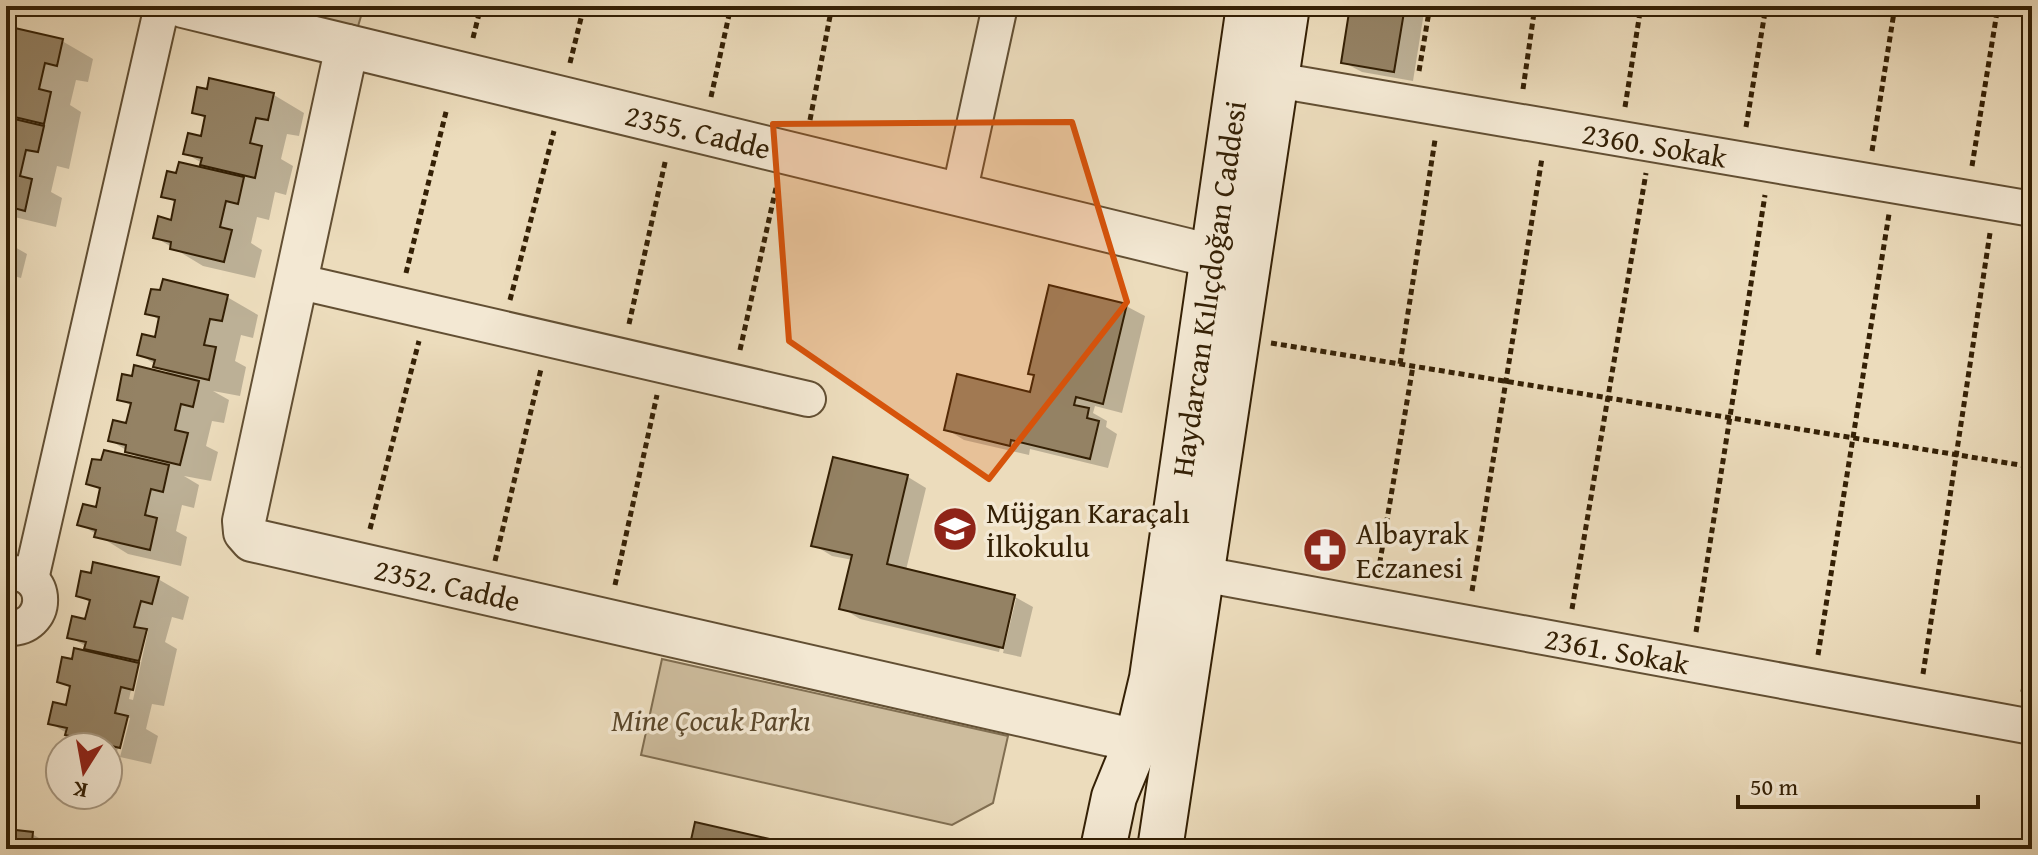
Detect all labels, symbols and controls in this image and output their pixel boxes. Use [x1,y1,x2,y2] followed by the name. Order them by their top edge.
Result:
[621,92,775,170] street label: 2355. Cadde
[1159,98,1257,479] street label: Haydarcan Kılıçdoğan Caddesi
[1579,111,1731,179] street label: 2360. Sokak
[986,490,1190,568] place label: Müjgan Karaçalı İlkokulu
[931,505,979,553] school or university icon: Müjgan Karaçalı İlkokulu
[1356,511,1470,589] place label: Albayrak Eczanesi
[1301,526,1349,574] pharmacy icon: Albayrak Eczanesi
[370,546,524,622] street label: 2352. Cadde
[1541,616,1694,686] street label: 2361. Sokak
[611,698,811,742] park label: Mine Çocuk Parkı
[44,731,124,811] north arrow
[1738,759,1978,809] scale bar
[1750,769,1798,804] text: 50 m
[70,774,90,808] text: K

